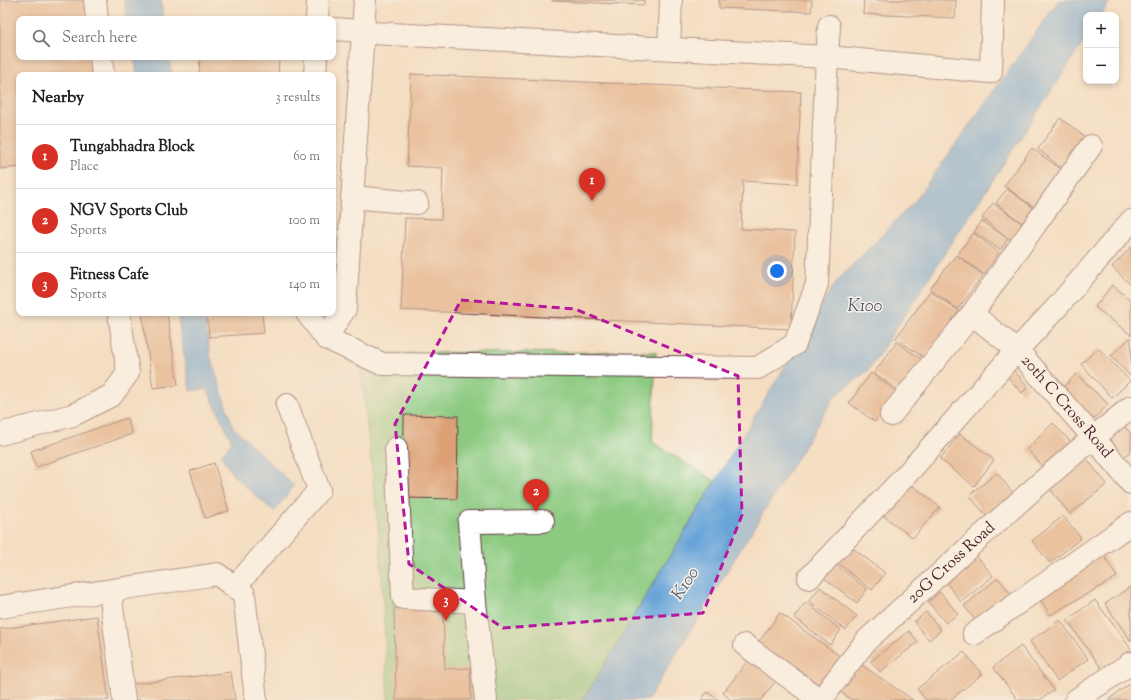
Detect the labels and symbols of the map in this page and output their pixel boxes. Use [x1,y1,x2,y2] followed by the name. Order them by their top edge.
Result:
[579,168,605,201] pin: 1
[767,261,787,281] your location
[848,295,883,319] water label: K100
[1015,350,1118,463] street label: 20th C Cross Road
[523,479,549,512] pin: 2
[902,517,1001,609] street label: 20G Cross Road
[666,563,706,605] water label: K100
[433,588,459,621] pin: 3

